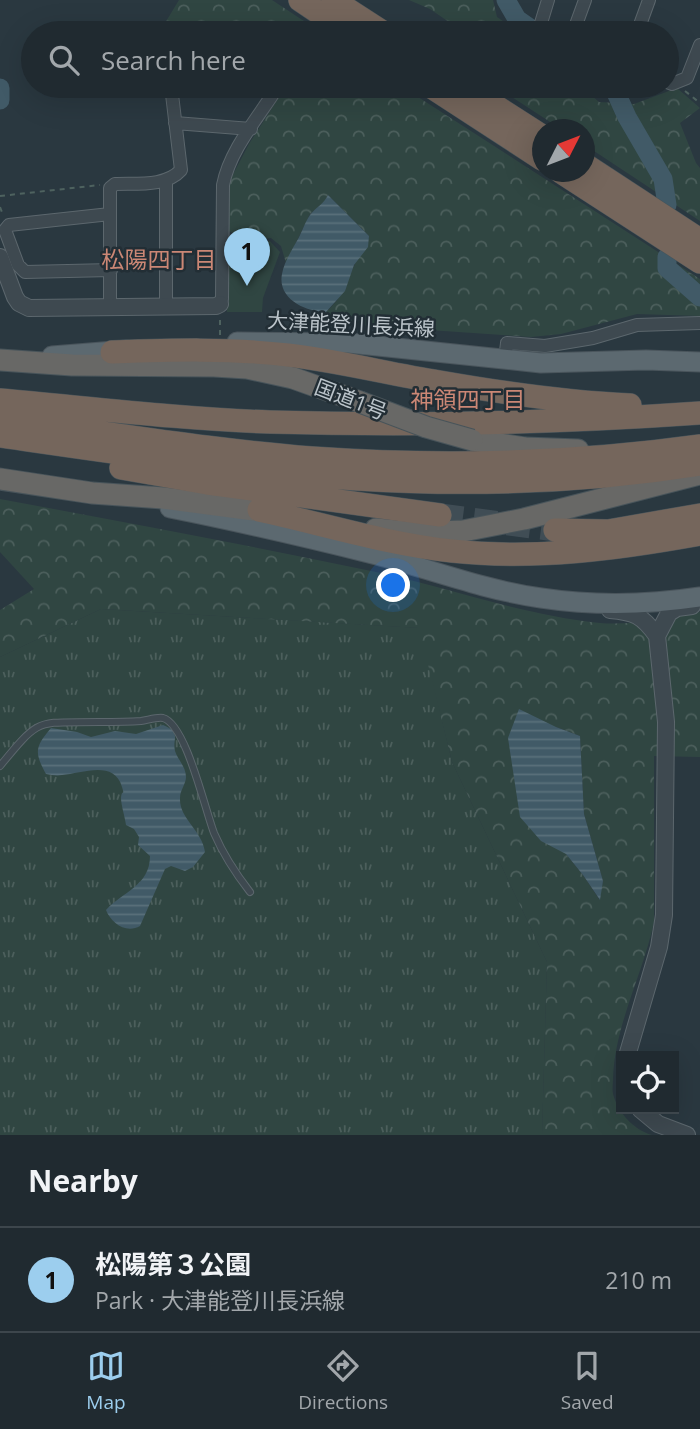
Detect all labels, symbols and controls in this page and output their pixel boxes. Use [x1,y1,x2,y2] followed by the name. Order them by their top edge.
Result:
[21,21,679,98] search box
[45,41,83,79] icon: search
[101,42,246,78] text: Search here
[532,119,595,182] north arrow
[224,228,270,286] pin: 1
[102,243,217,275] district label: 松陽四丁目
[266,306,436,342] street label: 大津能登川長浜線
[311,372,391,426] street label: 国道1号
[411,383,526,415] district label: 神領四丁目
[376,568,410,602] your location
[616,1051,679,1114] map controls
[616,1051,679,1114] button: locate
[28,1160,138,1201] text: Nearby
[95,1246,251,1282] text: 松陽第３公園
[44,1264,58,1296] text: 1
[605,1264,672,1296] text: 210 m
[95,1284,345,1316] text: Park · 大津能登川長浜線
[86,1347,126,1415] tab: Map
[298,1347,388,1415] tab: Directions
[561,1347,614,1415] tab: Saved

